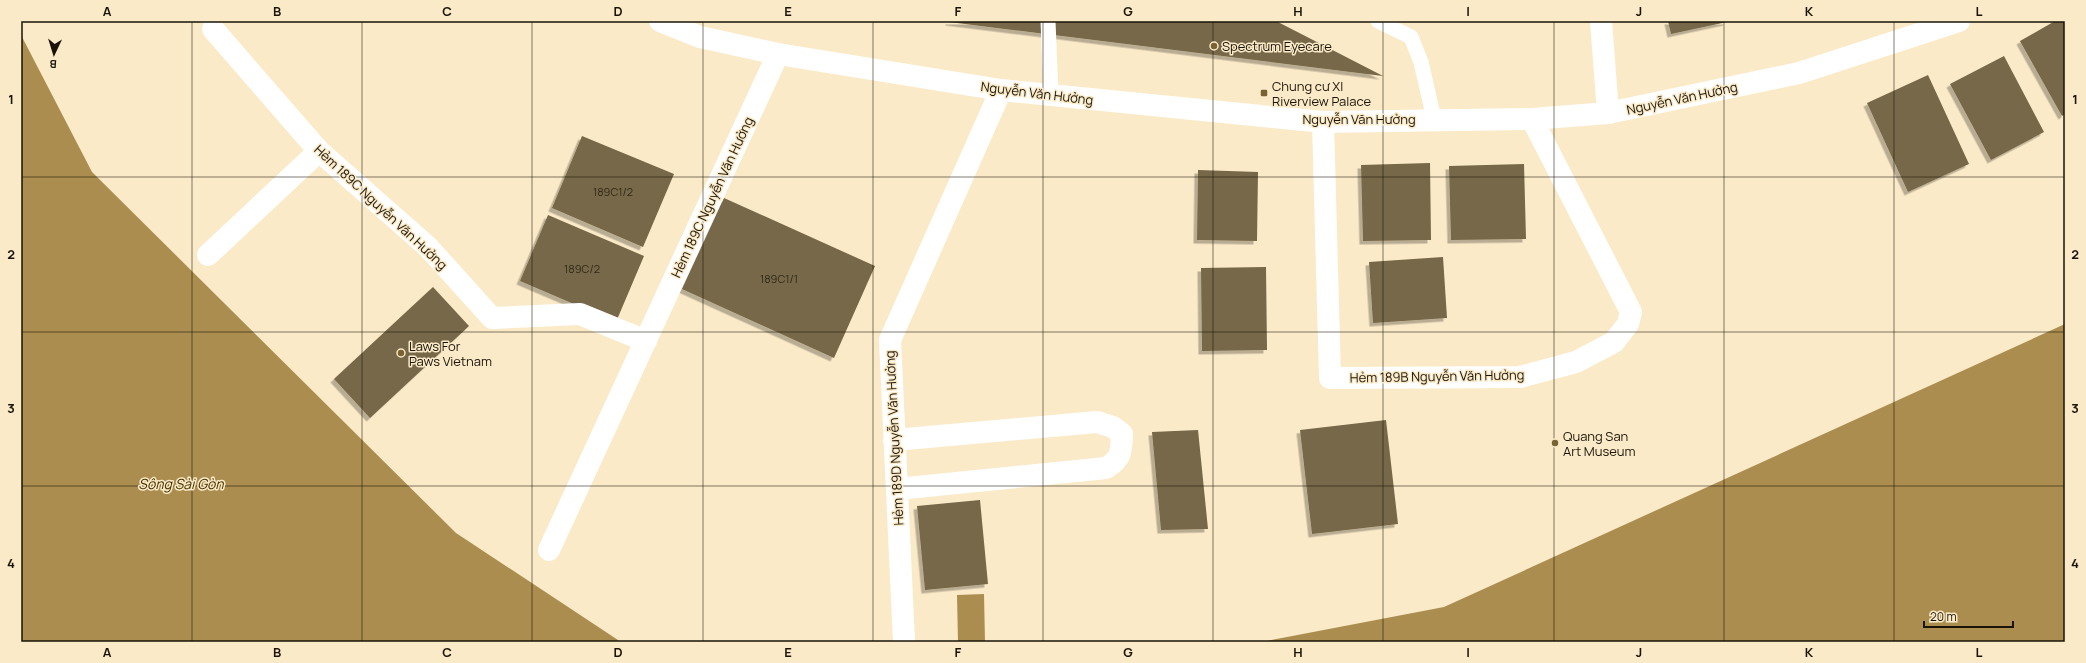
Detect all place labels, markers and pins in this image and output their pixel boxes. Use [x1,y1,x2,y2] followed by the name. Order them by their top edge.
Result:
[1222,37,1332,55] place label: Spectrum Eyecare
[1209,41,1219,51] marker: Spectrum Eyecare
[1272,77,1371,110] place label: Chung cư XI Riverview Palace
[1259,88,1269,98] marker: Chung cư XI Riverview Palace
[409,337,492,370] place label: Laws For Paws Vietnam
[396,348,406,358] marker: Laws For Paws Vietnam
[1563,427,1636,460] place label: Quang San Art Museum
[1550,438,1560,448] marker: Quang San Art Museum

